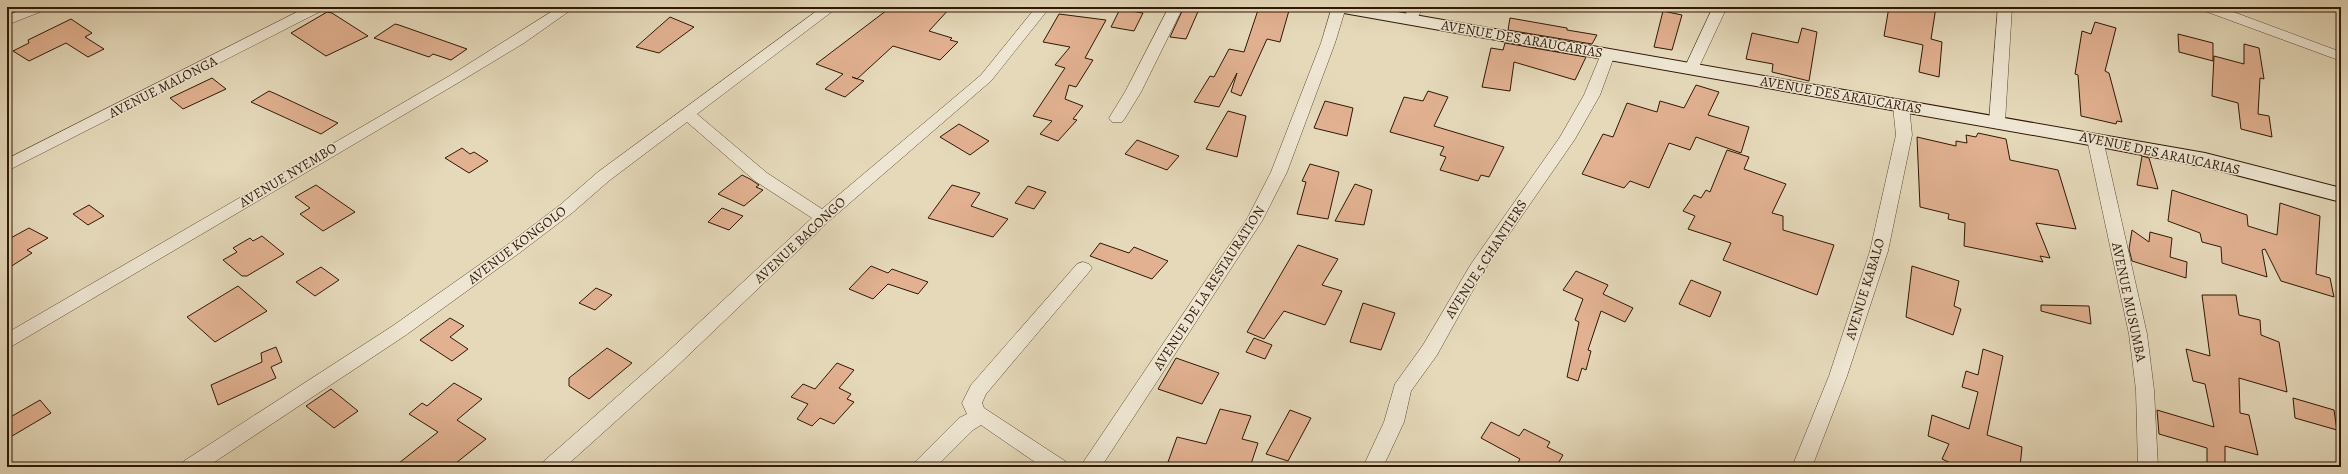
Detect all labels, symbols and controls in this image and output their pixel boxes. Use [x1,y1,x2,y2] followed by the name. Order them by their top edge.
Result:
[1439,15,1604,63] street label: AVENUE DES ARAUCARIAS
[105,51,221,123] street label: AVENUE MALONGA
[1758,71,1923,119] street label: AVENUE DES ARAUCARIAS
[2077,126,2242,179] street label: AVENUE DES ARAUCARIAS
[235,138,341,212] street label: AVENUE NYEMBO
[749,192,850,288] street label: AVENUE BACONGO
[1440,196,1532,323] street label: AVENUE 5 CHANTIERS
[463,201,571,289] street label: AVENUE KONGOLO
[1148,202,1269,375] street label: AVENUE DE LA RESTAURATION
[1840,236,1890,343] street label: AVENUE KABALO
[2107,239,2151,364] street label: AVENUE MUSUMBA

